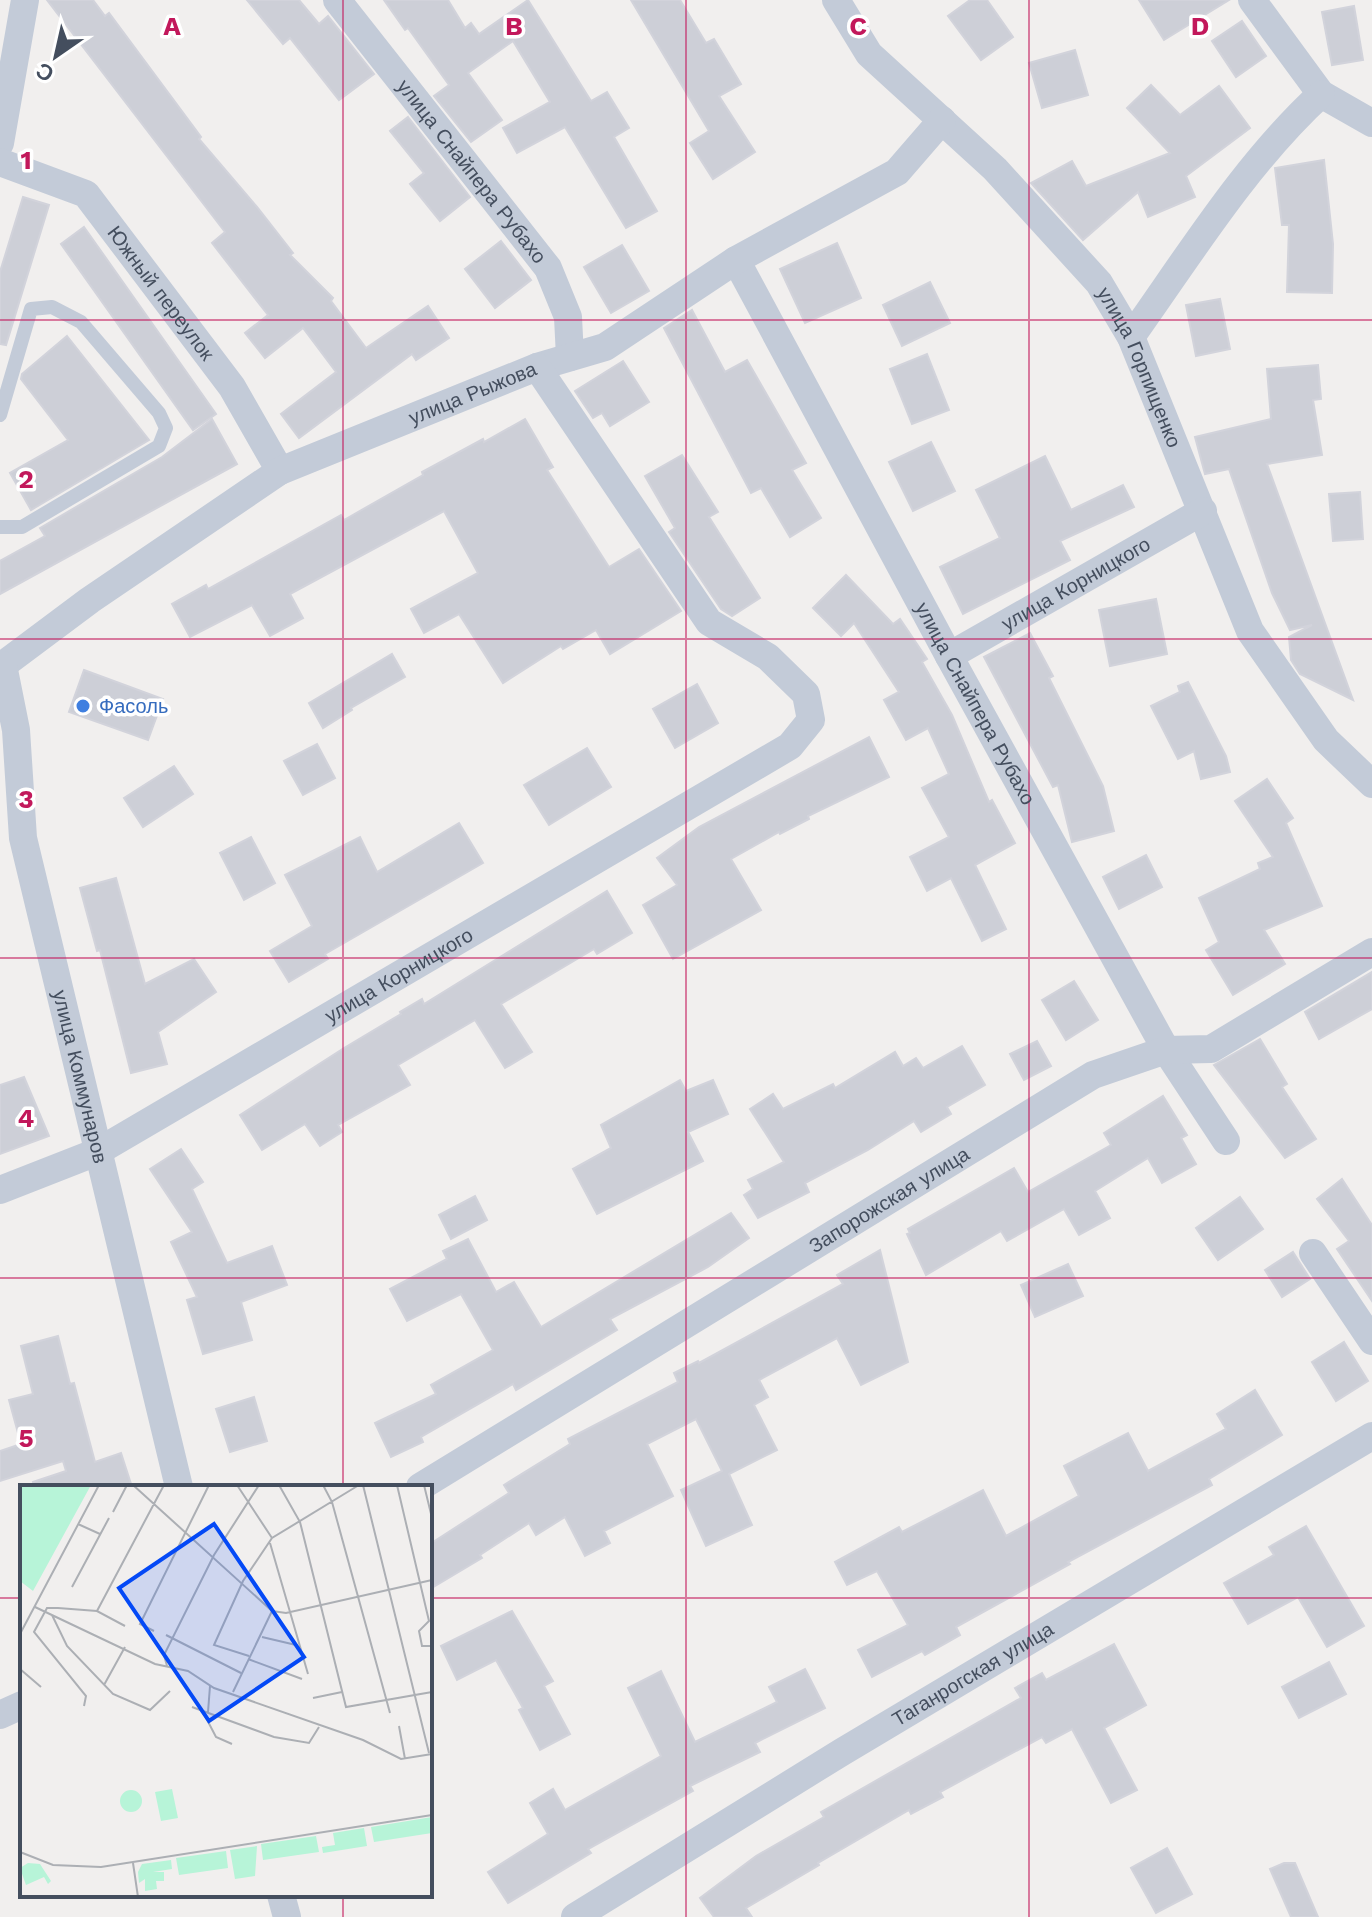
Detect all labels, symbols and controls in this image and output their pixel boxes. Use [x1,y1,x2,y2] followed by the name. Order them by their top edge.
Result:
[163,11,181,41] text: A
[505,11,523,41] text: B
[849,11,867,41] text: C
[1191,11,1209,41] text: D
[16,16,96,96] north arrow
[31,57,59,87] text: С
[392,75,552,268] street label: улица Снайпера Рубахо
[20,145,32,175] text: 1
[102,221,220,365] street label: Южный переулок
[1092,283,1186,451] street label: улица Горпищенко
[405,356,541,430] street label: улица Рыжова
[18,464,34,494] text: 2
[997,532,1154,636] street label: улица Корницкого
[910,598,1041,809] street label: улица Снайпера Рубахо
[99,694,168,718] place label: Фасоль
[74,697,92,715] marker: Фасоль
[18,784,34,814] text: 3
[321,922,477,1028] street label: улица Корницкого
[48,988,113,1166] street label: улица Коммунаров
[18,1103,35,1133] text: 4
[805,1141,974,1258] street label: Запорожская улица
[18,1423,34,1453] text: 5
[20,1485,432,1897] inset map
[888,1616,1058,1731] street label: Таганрогская улица

